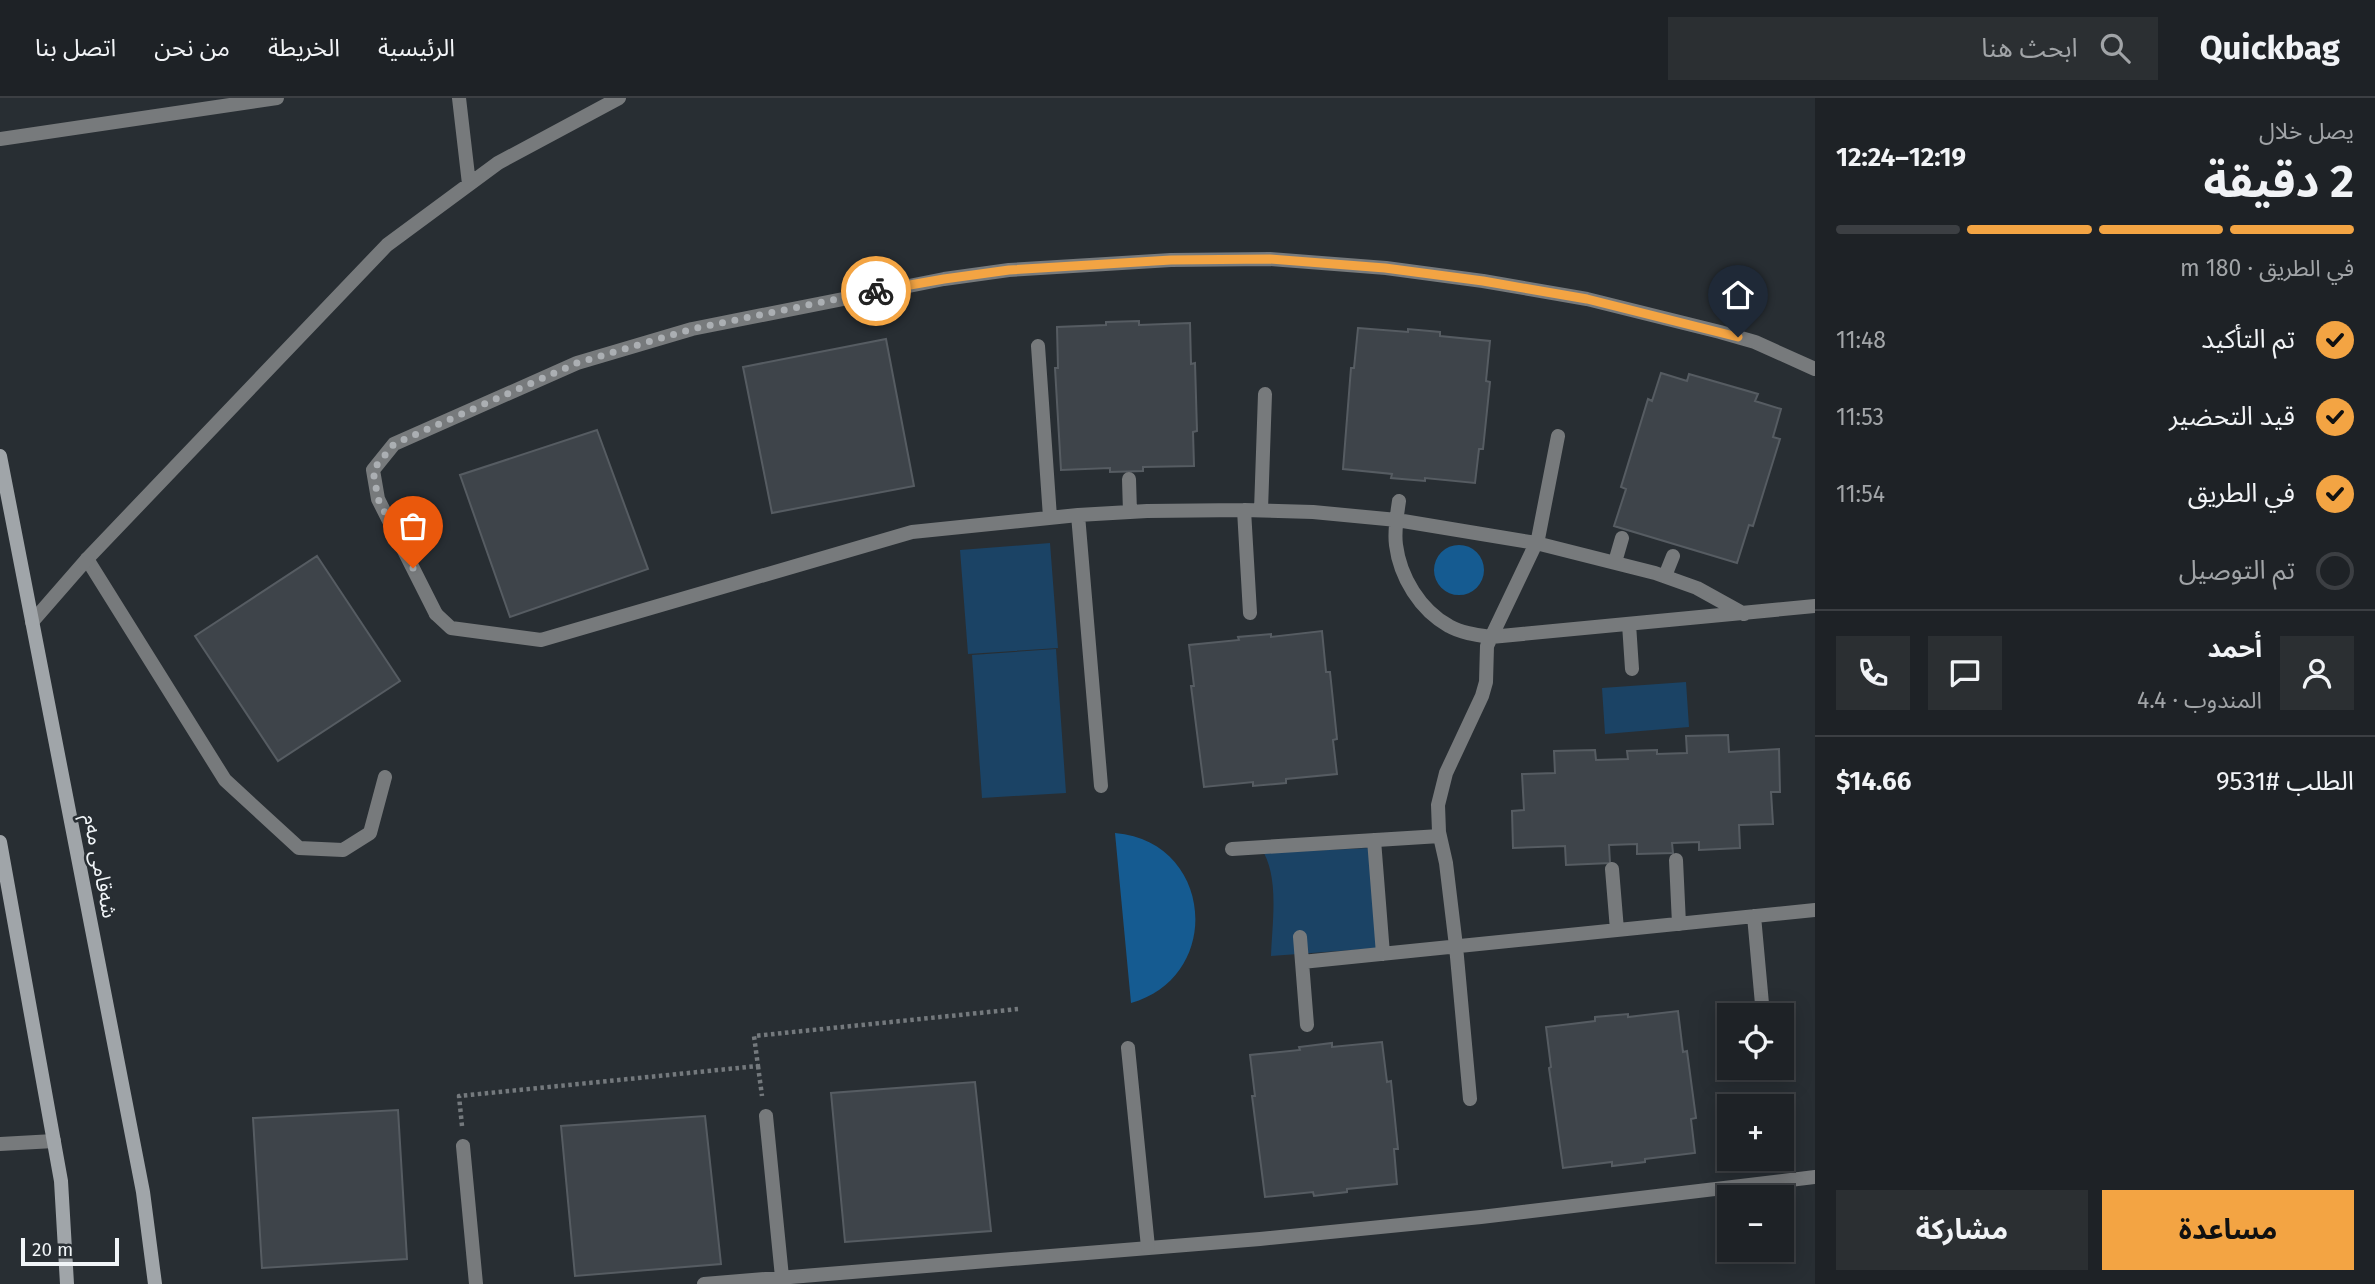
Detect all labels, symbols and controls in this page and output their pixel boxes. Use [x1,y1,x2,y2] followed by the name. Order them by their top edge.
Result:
[1668,17,2158,80] search box
[2200,28,2340,68] text: Quickbag
[2096,29,2134,67] icon: search
[1981,33,2078,64] text: ابحث هنا
[35,34,116,62] text: اتصل بنا
[154,34,230,62] text: من نحن
[268,34,340,62] text: الخريطة
[378,34,455,62] text: الرئيسية
[2259,117,2354,145] text: يصل خلال
[1836,142,1966,173] text: 12:19–12:24
[2204,154,2354,209] text: 2 دقيقة
[2180,254,2354,282] text: في الطريق · 180 m
[841,256,911,326] courier
[1708,265,1768,337] pin
[857,272,895,310] icon: bike
[1719,276,1757,314] icon: home
[2316,321,2354,359] icon: check
[2201,324,2295,355] text: تم التأكيد
[1836,326,1886,354] text: 11:48
[2316,398,2354,436] icon: check
[2169,401,2295,432] text: قيد التحضير
[1836,403,1884,431] text: 11:53
[2316,475,2354,513] icon: check
[2188,478,2295,509] text: في الطريق
[1836,480,1885,508] text: 11:54
[383,496,443,568] pin
[394,507,432,545] icon: bag
[2179,555,2295,586] text: تم التوصيل
[2208,633,2262,664] text: أحمد
[1836,636,1910,710] button: phone
[1928,636,2002,710] button: chat
[2280,636,2354,710] button: person
[2137,686,2262,714] text: المندوب · 4.4
[1836,766,1911,797] text: $14.66
[2216,766,2354,797] text: الطلب #9531
[74,812,123,921] street label: شەقامی مەم
[1717,1003,1794,1262] map controls
[1717,1003,1794,1080] button: locate
[1717,1094,1794,1171] button: +
[1717,1185,1794,1262] button: −
[1836,1190,2088,1270] button: مشاركة
[2102,1190,2354,1270] button: مساعدة
[21,1235,119,1267] scale bar
[32,1238,73,1261] text: 20 m

